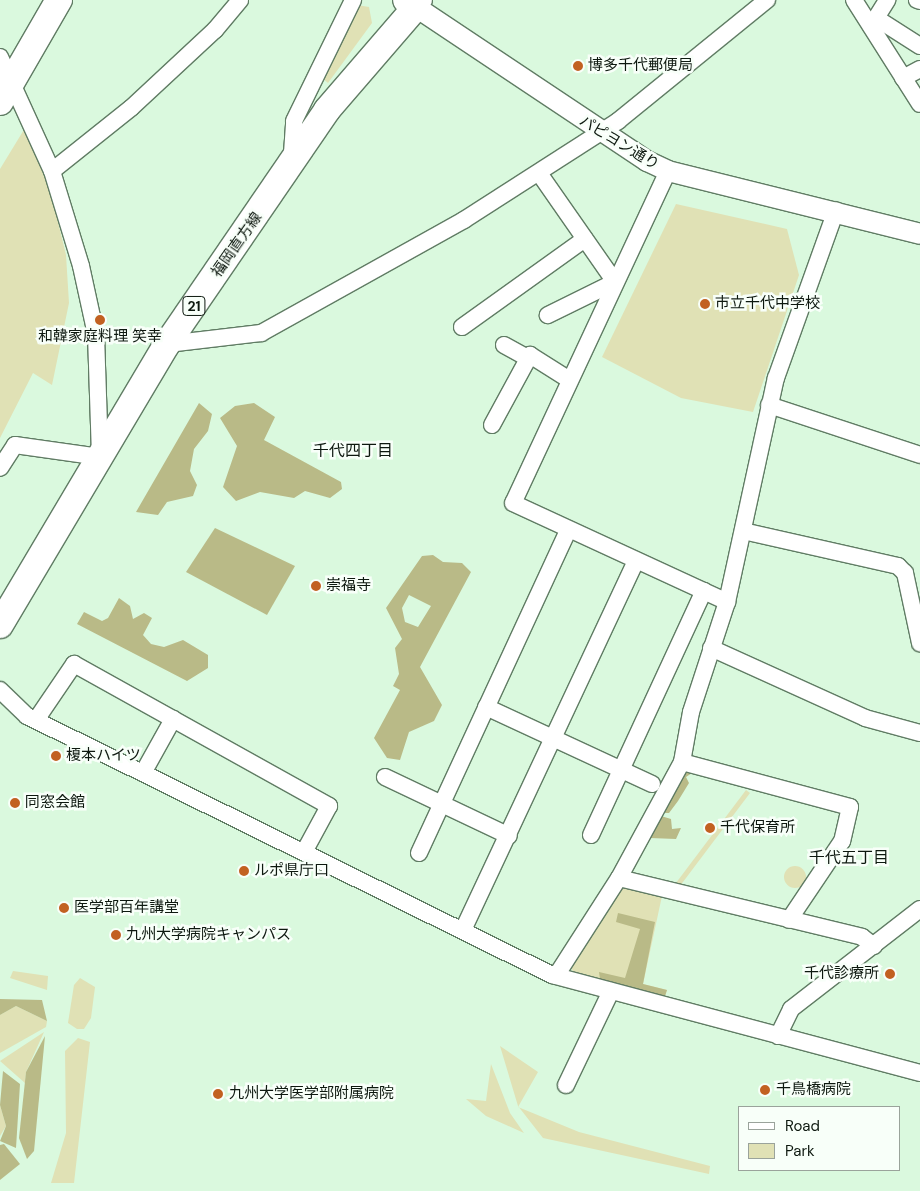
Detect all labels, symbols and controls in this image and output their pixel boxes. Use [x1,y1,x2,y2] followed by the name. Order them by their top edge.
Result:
[588,57,693,75] place label: 博多千代郵便局
[572,60,584,72] marker: 博多千代郵便局
[576,112,662,174] street label: パピヨン通り
[208,209,266,281] street label: 福岡直方線
[182,294,206,318] road number: 21
[715,295,820,313] place label: 市立千代中学校
[699,298,711,310] marker: 市立千代中学校
[94,314,106,326] marker: 和韓家庭料理 笑幸
[38,328,162,346] place label: 和韓家庭料理 笑幸
[313,441,393,461] district label: 千代四丁目
[326,577,371,595] place label: 崇福寺
[310,580,322,592] marker: 崇福寺
[66,747,141,765] place label: 榎本ハイツ
[50,750,62,762] marker: 榎本ハイツ
[25,794,85,812] place label: 同窓会館
[9,797,21,809] marker: 同窓会館
[720,819,795,837] place label: 千代保育所
[704,822,716,834] marker: 千代保育所
[809,848,889,868] district label: 千代五丁目
[254,862,329,880] place label: ルポ県庁口
[238,865,250,877] marker: ルポ県庁口
[74,899,179,917] place label: 医学部百年講堂
[58,902,70,914] marker: 医学部百年講堂
[126,926,291,944] place label: 九州大学病院キャンパス
[110,929,122,941] marker: 九州大学病院キャンパス
[804,965,879,983] place label: 千代診療所
[883,967,897,981] marker: 千代診療所
[776,1081,851,1099] place label: 千鳥橋病院
[758,1083,772,1097] marker: 千鳥橋病院
[229,1085,394,1103] place label: 九州大学医学部附属病院
[211,1087,225,1101] marker: 九州大学医学部附属病院
[738,1106,900,1171] legend
[785,1116,820,1136] text: Road
[785,1141,815,1161] text: Park

